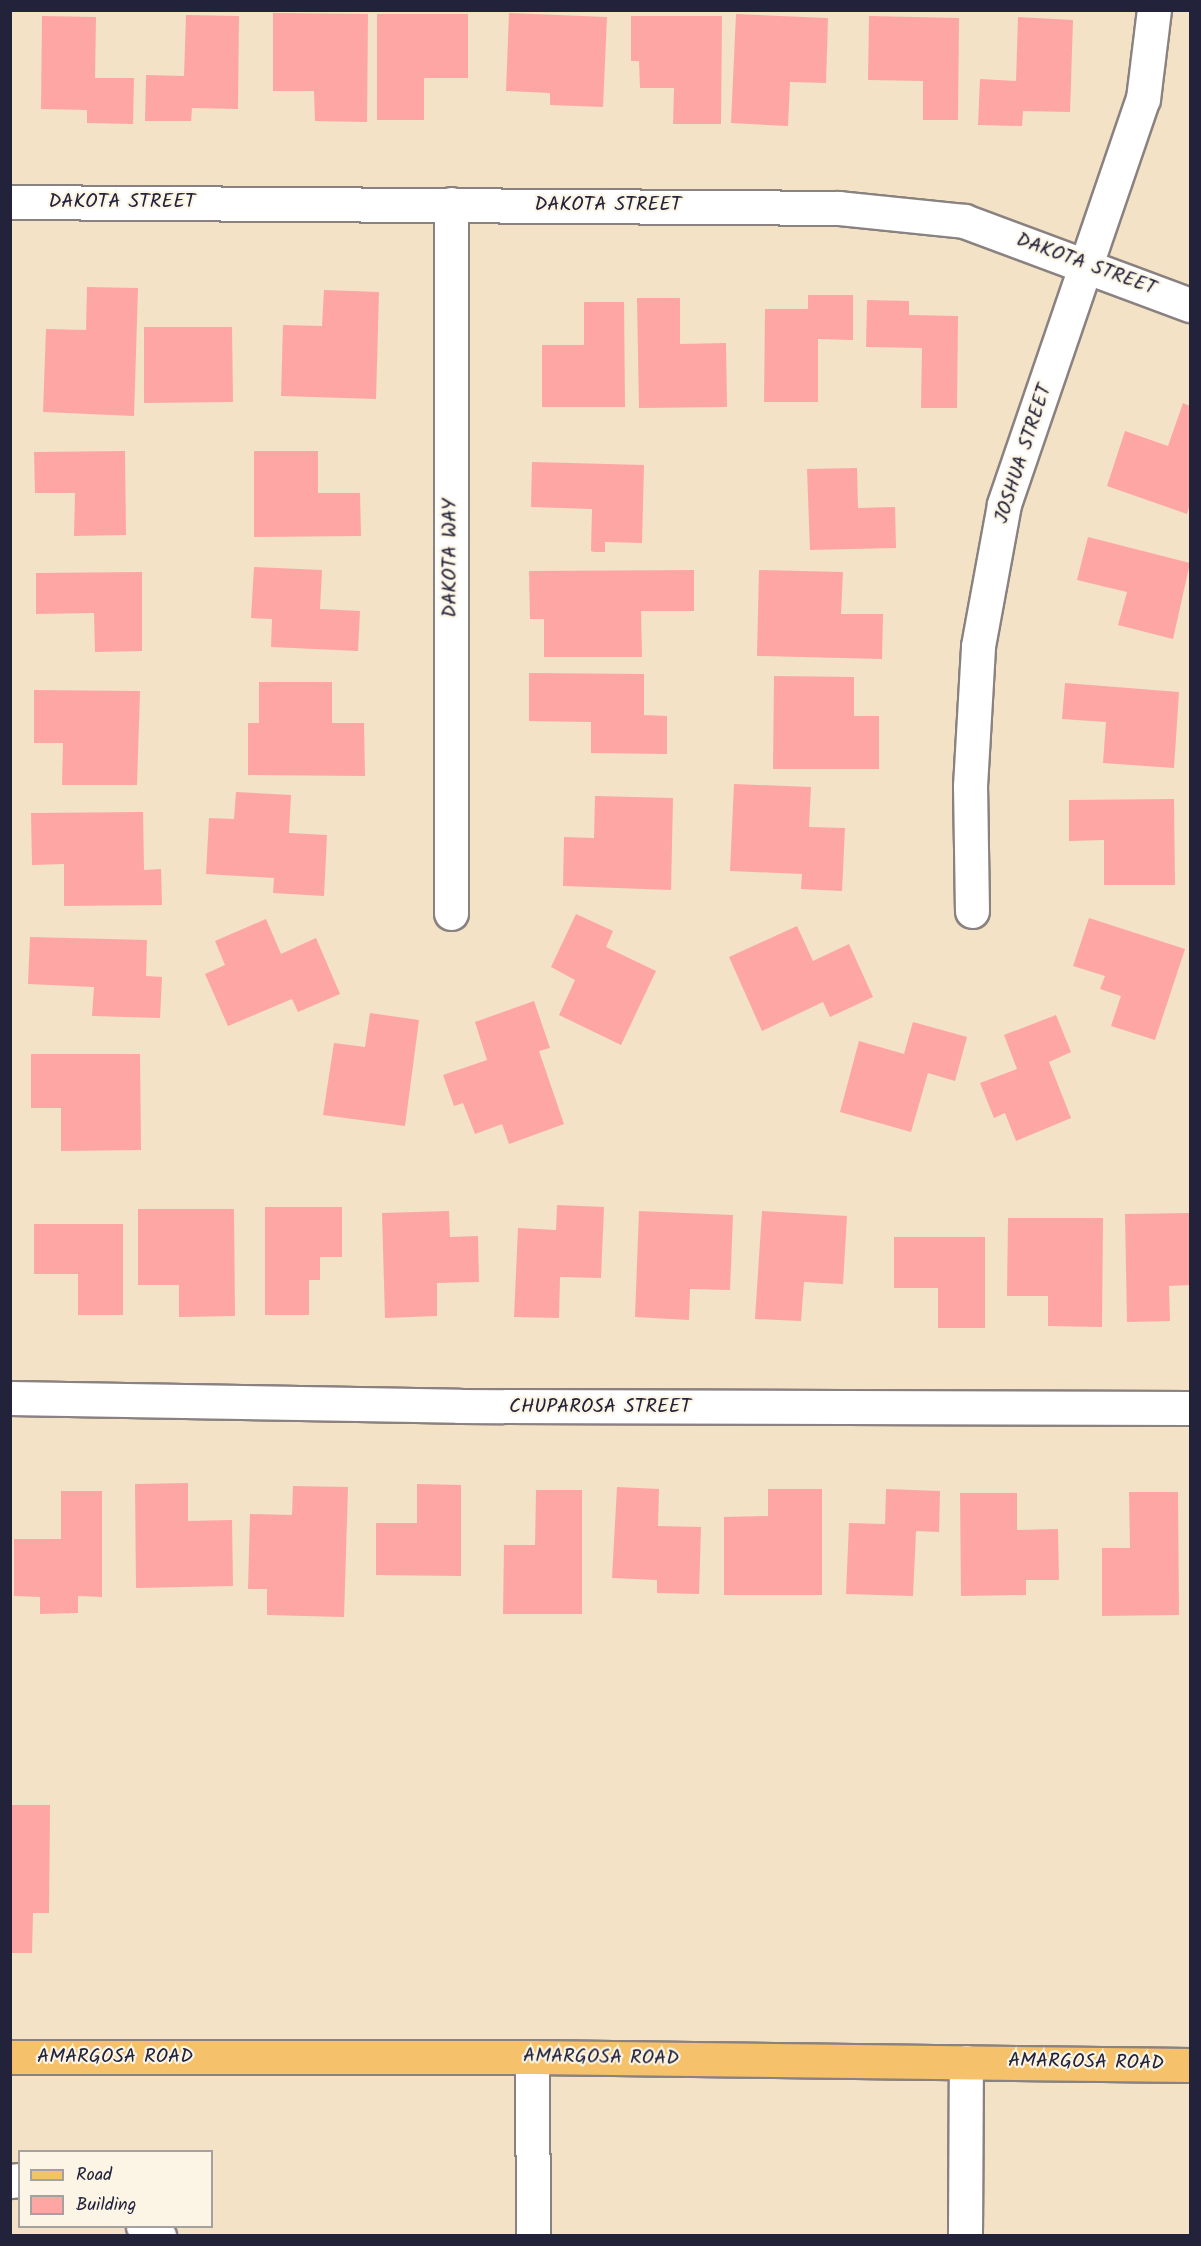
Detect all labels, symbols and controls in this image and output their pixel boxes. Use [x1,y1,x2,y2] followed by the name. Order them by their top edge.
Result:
[48,190,196,214] street label: DAKOTA STREET
[534,193,682,217] street label: DAKOTA STREET
[1013,229,1159,301] street label: DAKOTA STREET
[990,381,1058,527] street label: JOSHUA STREET
[439,498,463,618] street label: DAKOTA WAY
[509,1395,691,1419] street label: CHUPAROSA STREET
[37,2045,193,2069] street label: AMARGOSA ROAD
[523,2045,679,2071] street label: AMARGOSA ROAD
[1008,2050,1164,2076] street label: AMARGOSA ROAD
[18,2150,213,2228] legend
[76,2161,112,2190] text: Road
[76,2191,136,2220] text: Building

